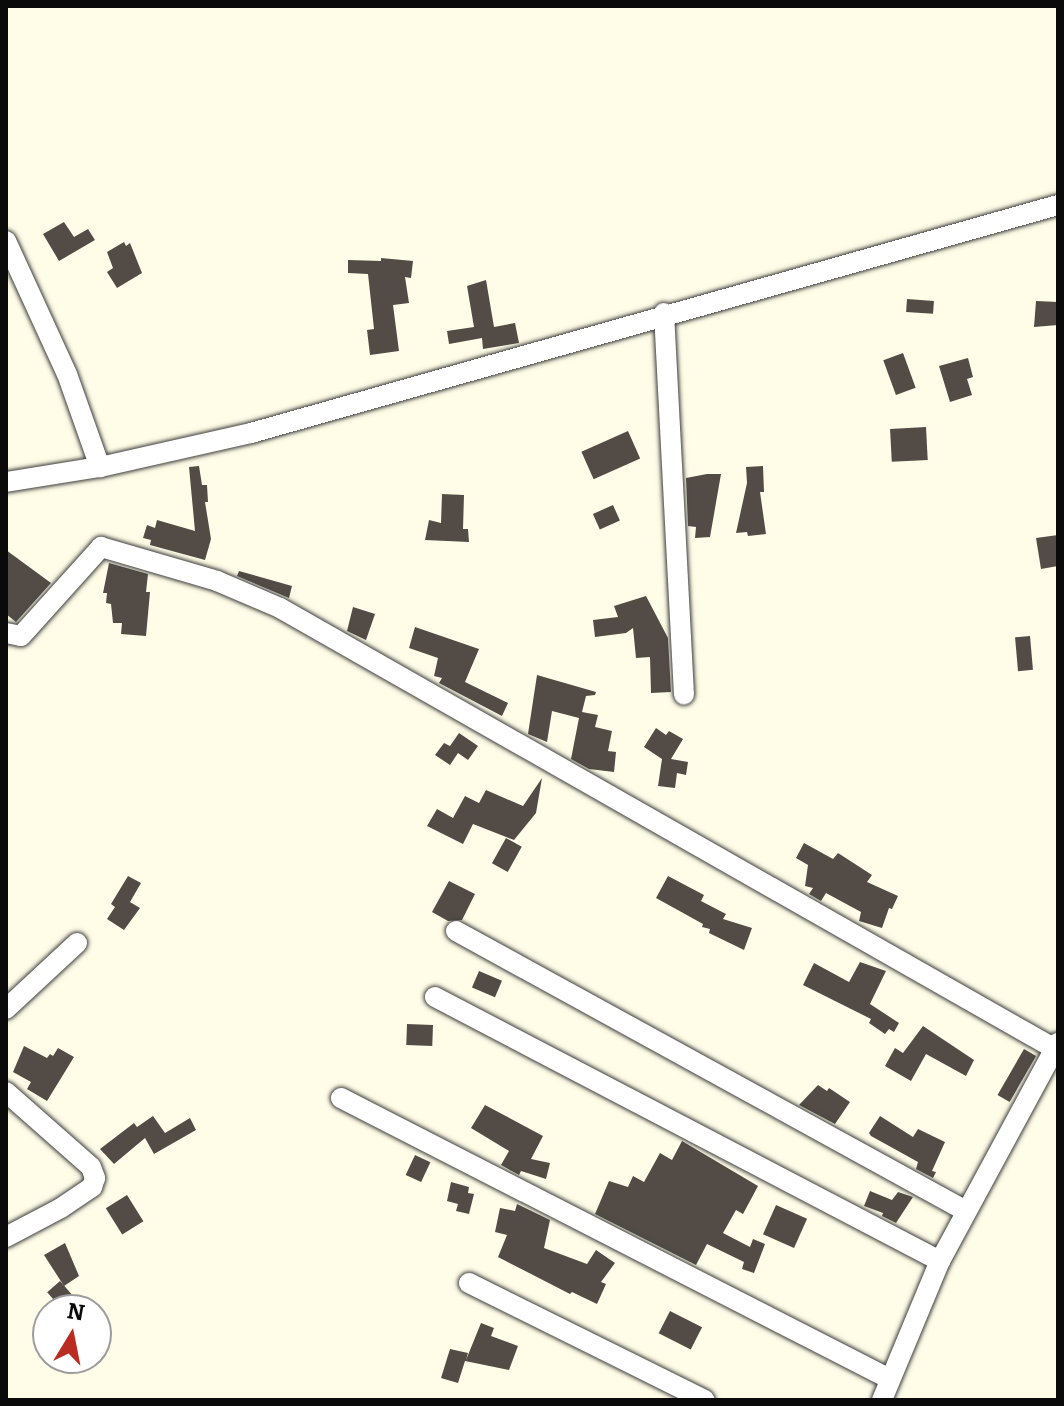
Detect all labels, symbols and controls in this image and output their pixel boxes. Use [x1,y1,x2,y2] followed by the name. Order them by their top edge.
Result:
[32,1294,112,1374] north arrow
[65,1297,87,1327] text: N

